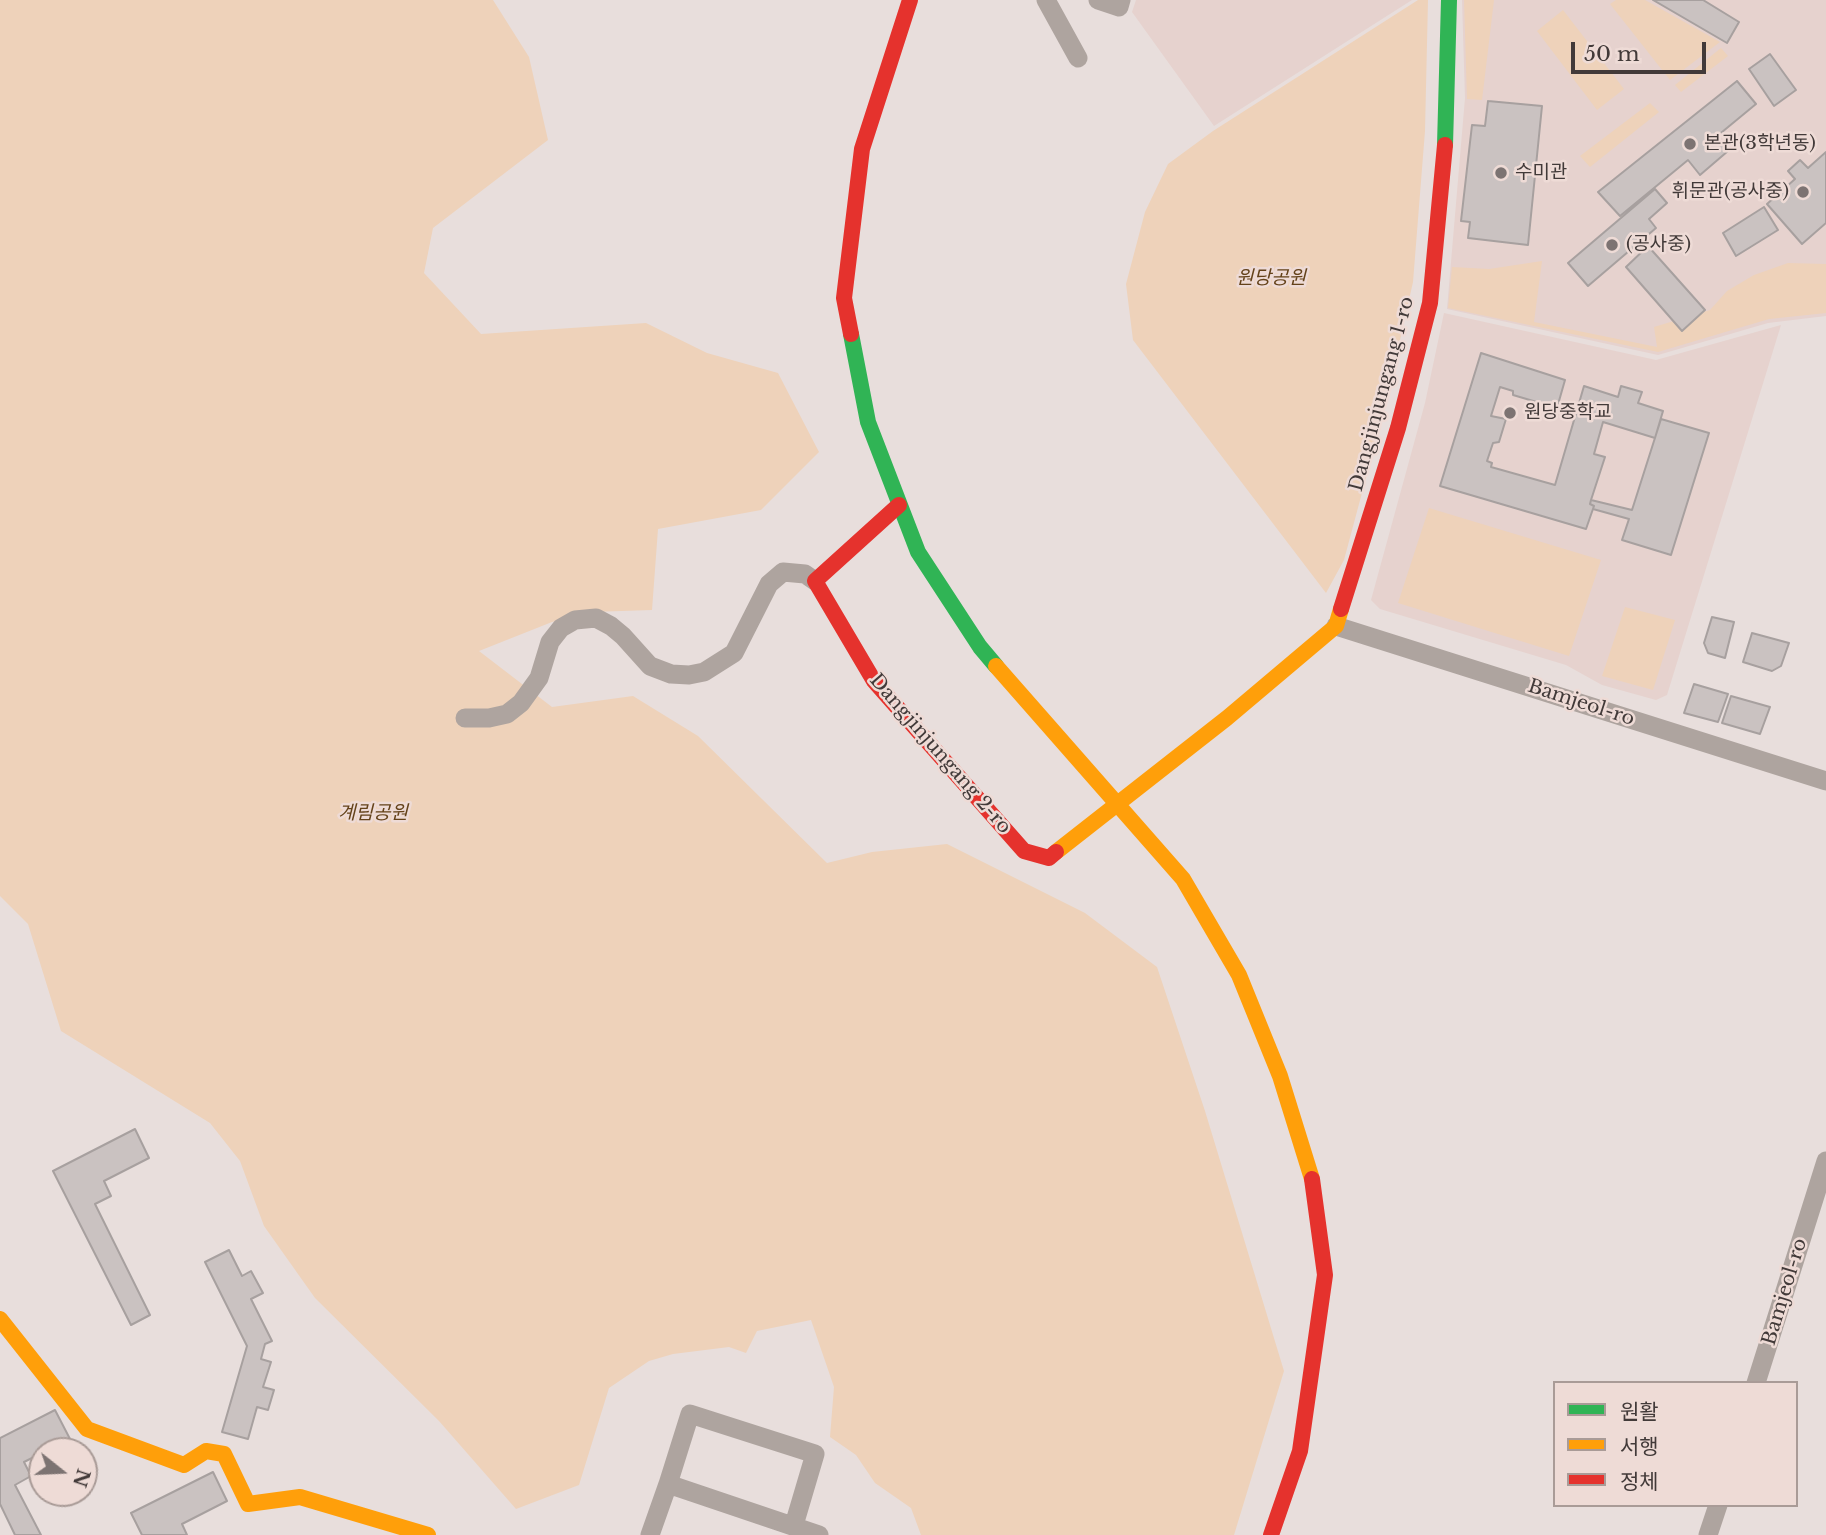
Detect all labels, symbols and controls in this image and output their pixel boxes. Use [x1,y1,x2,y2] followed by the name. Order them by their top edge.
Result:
[1574,28,1709,72] scale bar
[1584,41,1639,67] text: 50 m
[1704,133,1816,155] place label: 본관(3학년동)
[1682,136,1698,152] marker: 본관(3학년동)
[1515,162,1567,184] place label: 수미관
[1493,165,1509,181] marker: 수미관
[1672,181,1789,203] place label: 휘문관(공사중)
[1795,184,1811,200] marker: 휘문관(공사중)
[1626,234,1691,256] place label: (공사중)
[1604,237,1620,253] marker: (공사중)
[1236,268,1306,290] park label: 원당공원
[1345,294,1419,494] street label: Dangjinjungang 1-ro
[1524,402,1611,424] place label: 원당중학교
[1502,405,1518,421] marker: 원당중학교
[864,670,1016,838] street label: Dangjinjungang 2-ro
[1525,675,1637,731] street label: Bamjeol-ro
[338,803,408,825] park label: 계림공원
[1758,1236,1812,1348] street label: Bamjeol-ro
[1553,1381,1798,1507] legend
[1620,1399,1659,1425] text: 원활
[1620,1434,1659,1460] text: 서행
[28,1437,98,1507] north arrow
[68,1466,95,1490] text: N
[1620,1469,1659,1495] text: 정체

